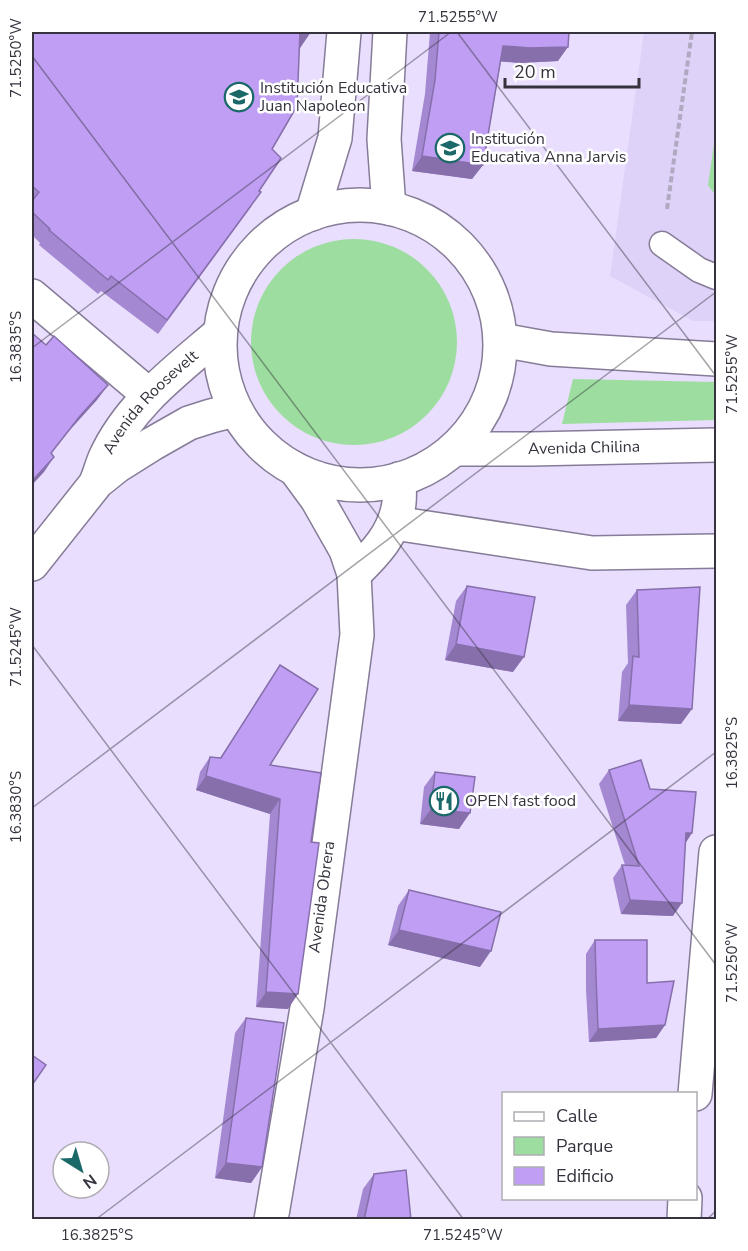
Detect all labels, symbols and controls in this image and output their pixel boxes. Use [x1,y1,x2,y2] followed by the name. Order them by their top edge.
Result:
[418,7,498,27] text: 71.5255°W
[6,18,26,98] text: 71.5250°W
[505,51,638,89] scale bar
[514,60,556,84] text: 20 m
[259,77,407,117] place label: Institución Educativa Juan Napoleon
[223,81,255,113] school or university icon: Institución Educativa Juan Napoleon
[471,128,626,168] place label: Institución Educativa Anna Jarvis
[434,132,466,164] school or university icon: Institución Educativa Anna Jarvis
[6,311,26,383] text: 16.3835°S
[722,334,742,414] text: 71.5255°W
[98,345,203,458] street label: Avenida Roosevelt
[528,436,640,460] street label: Avenida Chilina
[6,607,26,687] text: 71.5245°W
[722,717,742,789] text: 16.3825°S
[6,771,26,843] text: 16.3830°S
[428,785,460,817] restaurant icon: OPEN fast food
[465,790,576,812] place label: OPEN fast food
[303,840,340,954] street label: Avenida Obrera
[722,923,742,1003] text: 71.5250°W
[502,1092,697,1200] legend
[556,1104,598,1128] text: Calle
[556,1134,613,1158] text: Parque
[51,1140,111,1200] north arrow
[556,1164,614,1188] text: Edificio
[78,1169,101,1194] text: N
[61,1225,133,1245] text: 16.3825°S
[423,1225,503,1245] text: 71.5245°W

